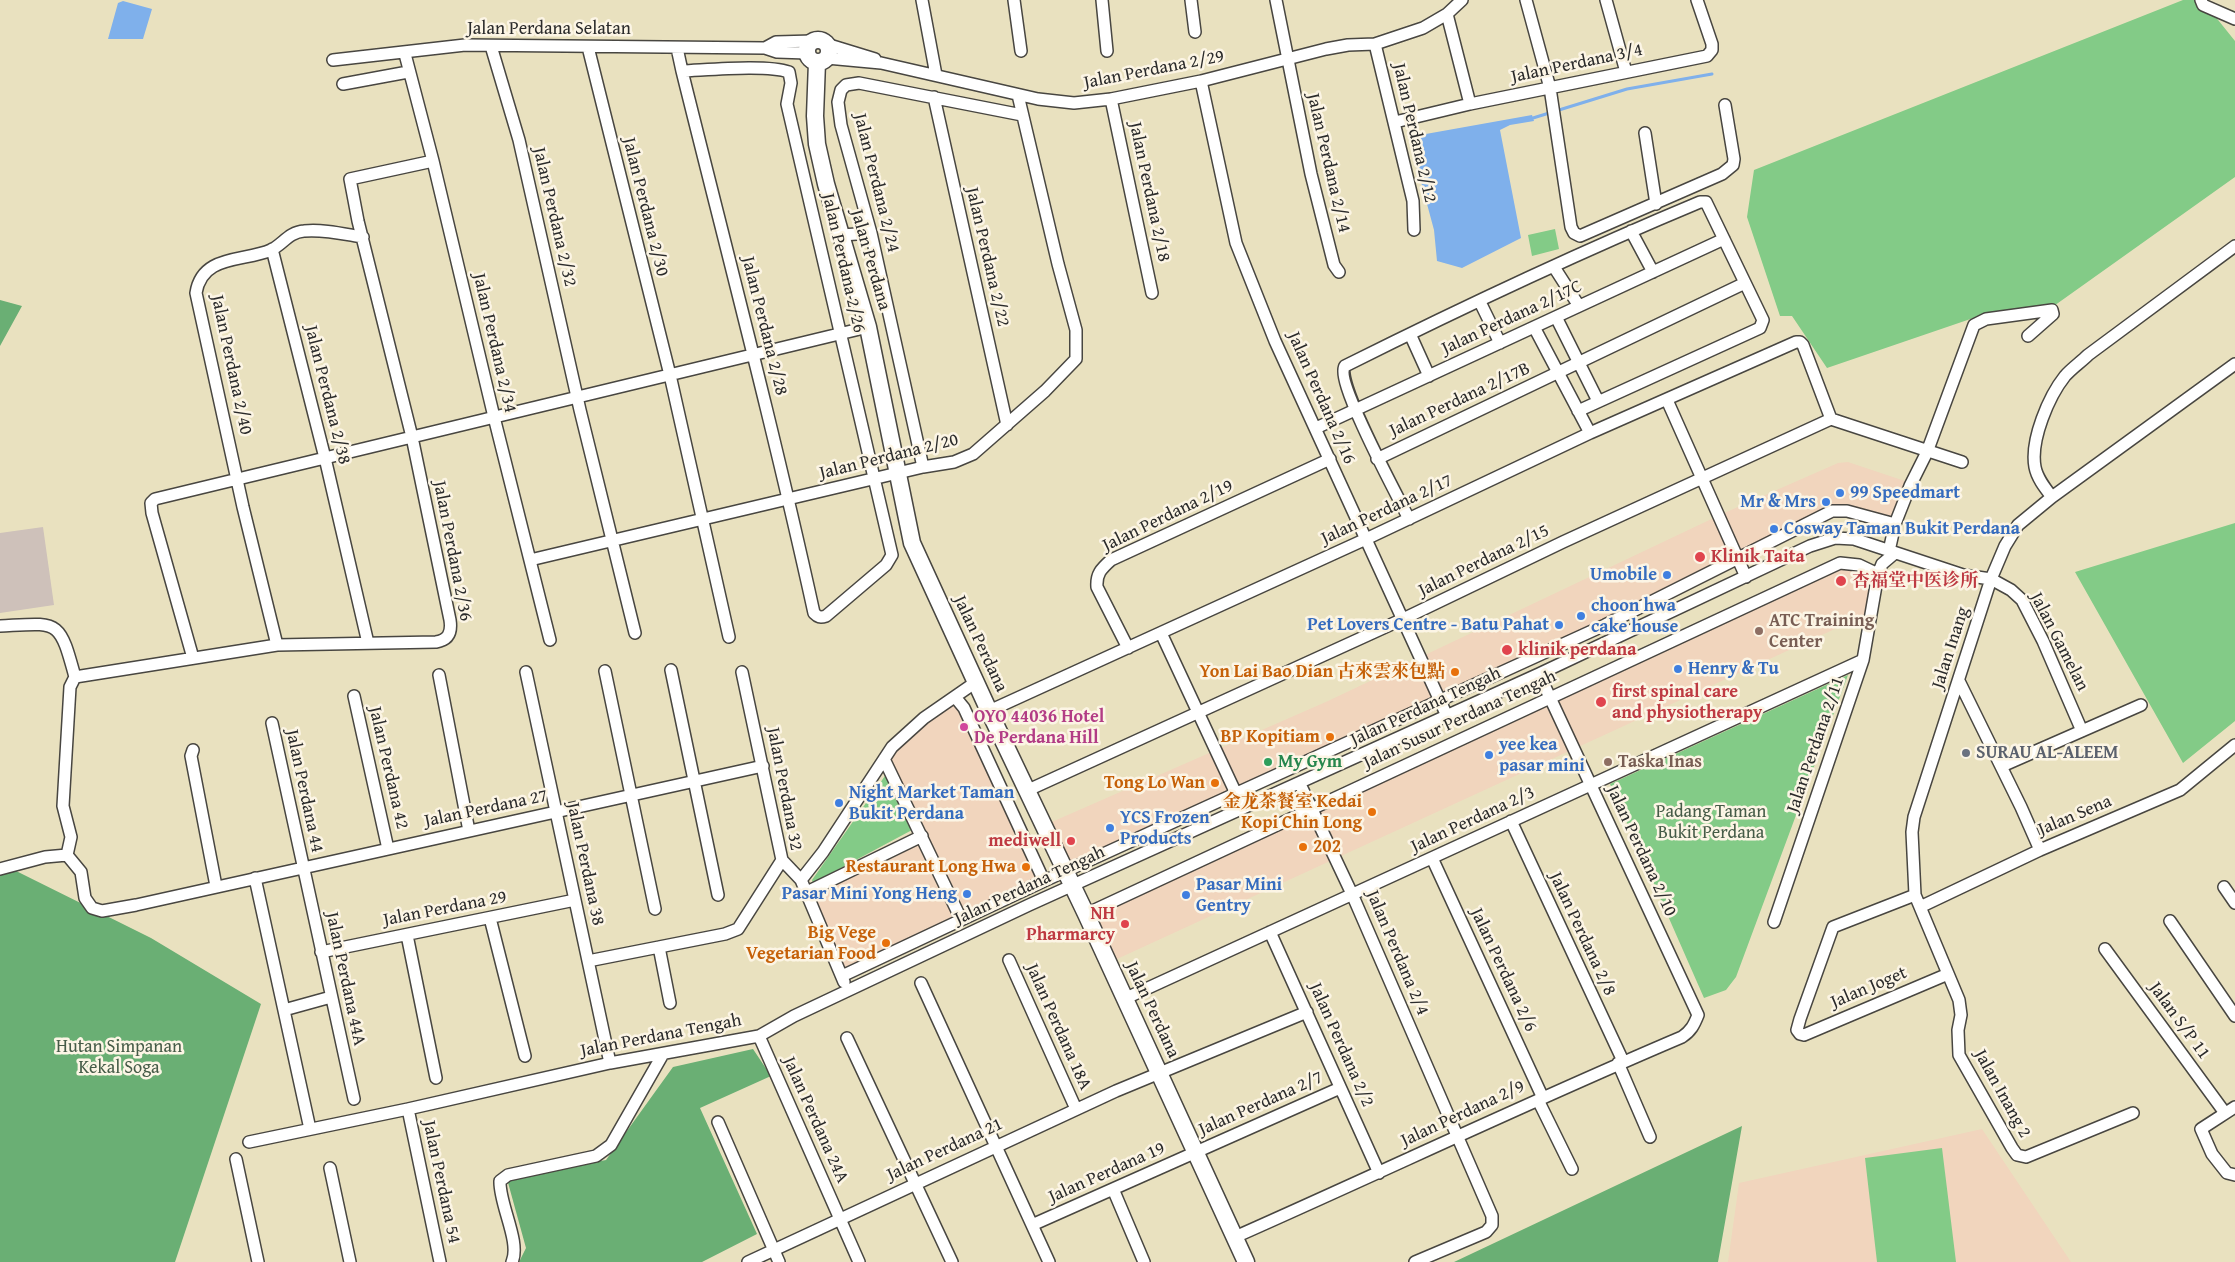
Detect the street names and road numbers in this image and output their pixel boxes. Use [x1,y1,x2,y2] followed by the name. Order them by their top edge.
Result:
[467,18,631,40] street label: Jalan Perdana Selatan
[1509,40,1645,88] street label: Jalan Perdana 3/4
[1082,46,1226,94] street label: Jalan Perdana 2/29
[1387,61,1441,205] street label: Jalan Perdana 2/12
[1301,91,1355,235] street label: Jalan Perdana 2/14
[848,111,904,255] street label: Jalan Perdana 2/24
[1124,120,1174,264] street label: Jalan Perdana 2/18
[617,135,673,279] street label: Jalan Perdana 2/30
[527,145,581,289] street label: Jalan Perdana 2/32
[960,185,1014,329] street label: Jalan Perdana 2/22
[816,191,870,335] street label: Jalan Perdana 2/26
[845,207,895,313] street label: Jalan Perdana
[736,254,792,398] street label: Jalan Perdana 2/28
[467,271,521,415] street label: Jalan Perdana 2/34
[1438,276,1586,360] street label: Jalan Perdana 2/17C
[206,293,256,437] street label: Jalan Perdana 2/40
[299,323,355,467] street label: Jalan Perdana 2/38
[1282,329,1360,467] street label: Jalan Perdana 2/16
[1386,358,1534,442] street label: Jalan Perdana 2/17B
[817,429,961,485] street label: Jalan Perdana 2/20
[1318,470,1456,550] street label: Jalan Perdana 2/17
[1099,475,1237,557] street label: Jalan Perdana 2/19
[428,479,476,623] street label: Jalan Perdana 2/36
[1415,520,1553,602] street label: Jalan Perdana 2/15
[2025,589,2093,695] street label: Jalan Gamelan
[948,592,1012,696] street label: Jalan Perdana
[1928,604,1974,692] street label: Jalan Inang
[1347,663,1505,751] street label: Jalan Perdana Tengah
[1360,666,1560,774] street label: Jalan Susur Perdana Tengah
[1783,674,1849,816] street label: Jalan Perdana 2/11
[363,705,413,831] street label: Jalan Perdana 42
[761,725,807,853] street label: Jalan Perdana 32
[280,728,328,854] street label: Jalan Perdana 44
[1408,782,1538,858] street label: Jalan Perdana 2/3
[1601,782,1681,920] street label: Jalan Perdana 2/10
[423,785,549,833] street label: Jalan Perdana 27
[2035,791,2115,841] street label: Jalan Sena
[561,801,609,927] street label: Jalan Perdana 38
[951,842,1109,930] street label: Jalan Perdana Tengah
[1544,869,1620,999] street label: Jalan Perdana 2/8
[381,886,509,932] street label: Jalan Perdana 29
[1361,887,1433,1019] street label: Jalan Perdana 2/4
[1465,905,1541,1035] street label: Jalan Perdana 2/6
[320,910,370,1048] street label: Jalan Perdana 44A
[1120,958,1184,1062] street label: Jalan Perdana
[1020,960,1096,1094] street label: Jalan Perdana 18A
[1828,962,1910,1014] street label: Jalan Joget
[2144,978,2214,1064] street label: Jalan S/P 11
[1304,980,1378,1110] street label: Jalan Perdana 2/2
[579,1010,743,1062] street label: Jalan Perdana Tengah
[1969,1046,2035,1142] street label: Jalan Inang 2
[777,1053,853,1187] street label: Jalan Perdana 24A
[1196,1067,1326,1141] street label: Jalan Perdana 2/7
[1398,1076,1528,1152] street label: Jalan Perdana 2/9
[884,1114,1006,1186] street label: Jalan Perdana 21
[417,1119,465,1245] street label: Jalan Perdana 54
[1045,1138,1169,1208] street label: Jalan Perdana 19

